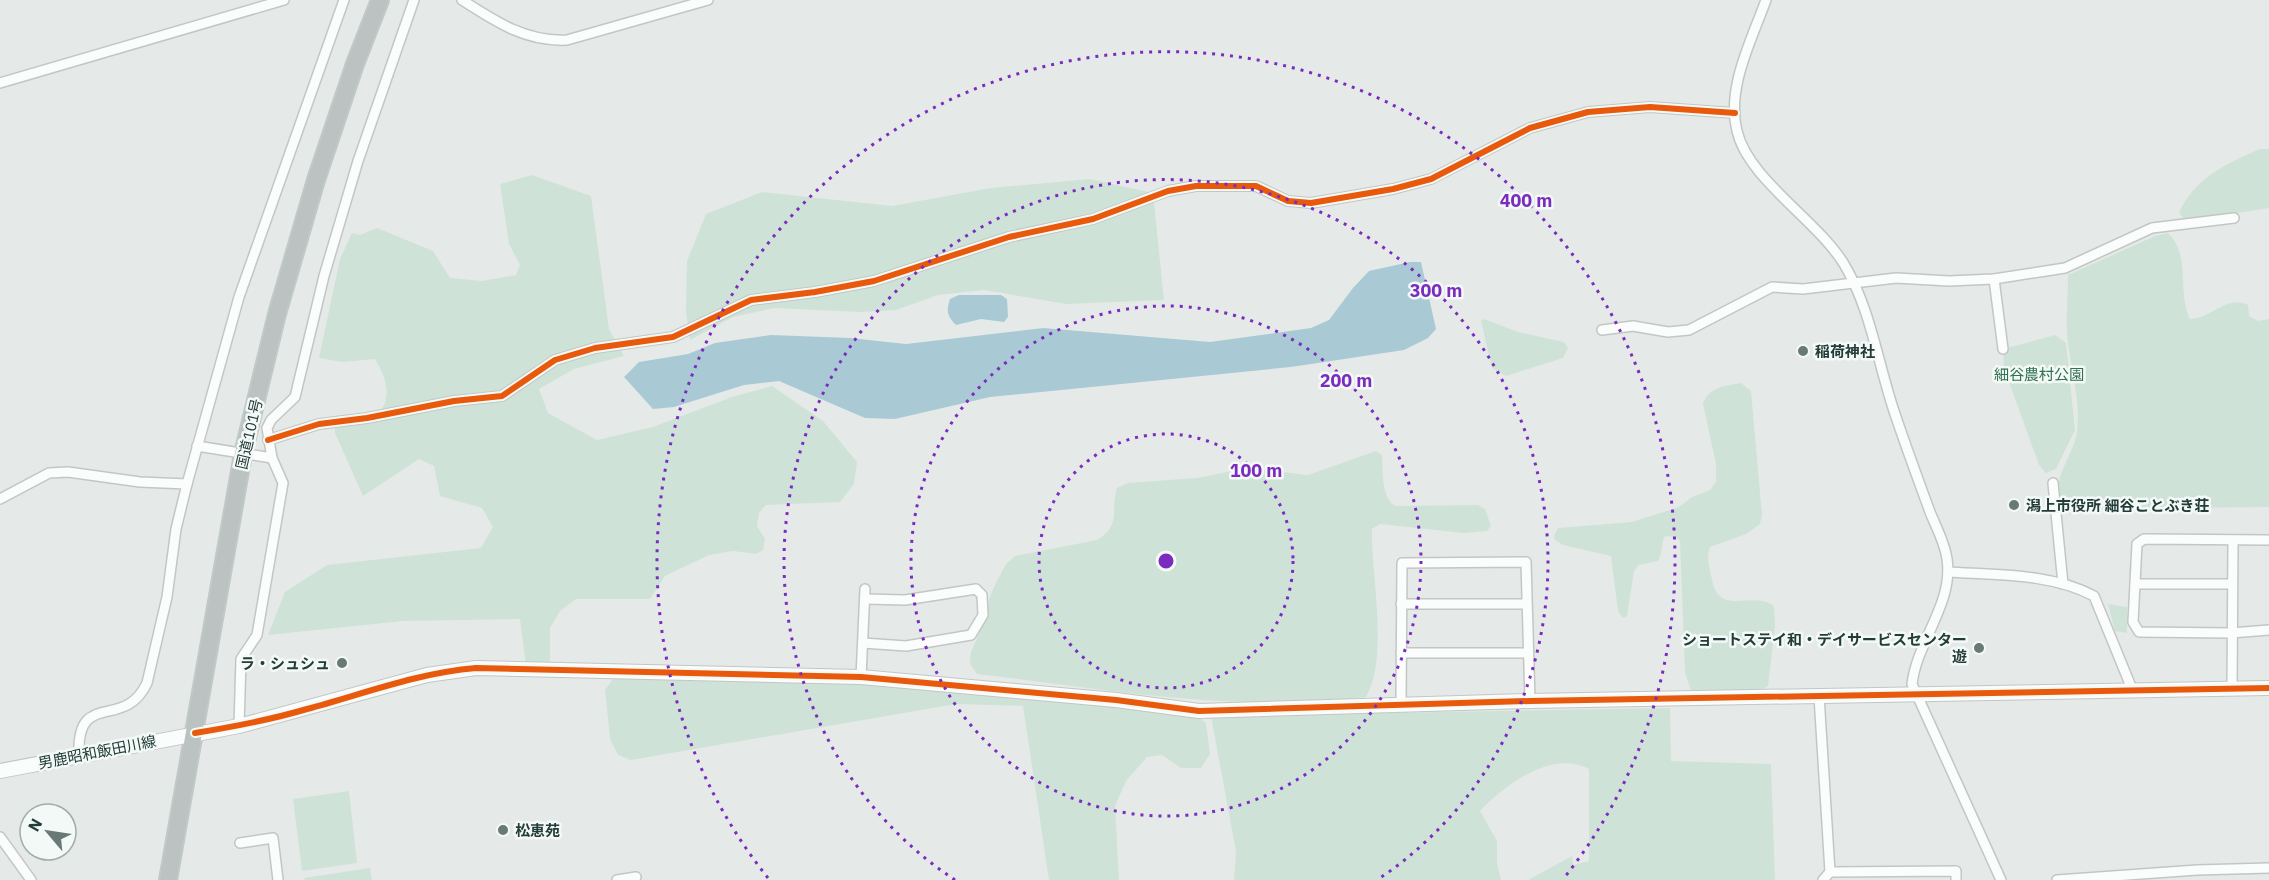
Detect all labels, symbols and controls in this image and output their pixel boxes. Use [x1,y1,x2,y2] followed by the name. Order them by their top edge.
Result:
[1500,189,1552,212] text: 400 m
[1410,279,1462,302] text: 300 m
[1815,342,1875,361] place label: 稲荷神社
[1796,344,1810,358] marker: 稲荷神社
[1994,365,2084,384] park label: 細谷農村公園
[1320,369,1372,392] text: 200 m
[232,397,266,471] street label: 国道101号
[1230,459,1282,482] text: 100 m
[2026,496,2210,515] place label: 潟上市役所 細谷ことぶき荘
[2007,498,2021,512] marker: 潟上市役所 細谷ことぶき荘
[1156,551,1176,571] centre of rings
[1682,630,1967,666] place label: ショートステイ和・デイサービスセンター 遊
[1972,641,1986,655] marker: ショートステイ和・デイサービスセンター 遊
[240,654,330,673] place label: ラ・シュシュ
[335,656,349,670] marker: ラ・シュシュ
[36,731,158,773] street label: 男鹿昭和飯田川線
[18,802,78,862] north arrow
[23,815,46,835] text: N
[515,821,560,840] place label: 松恵苑
[496,823,510,837] marker: 松恵苑

